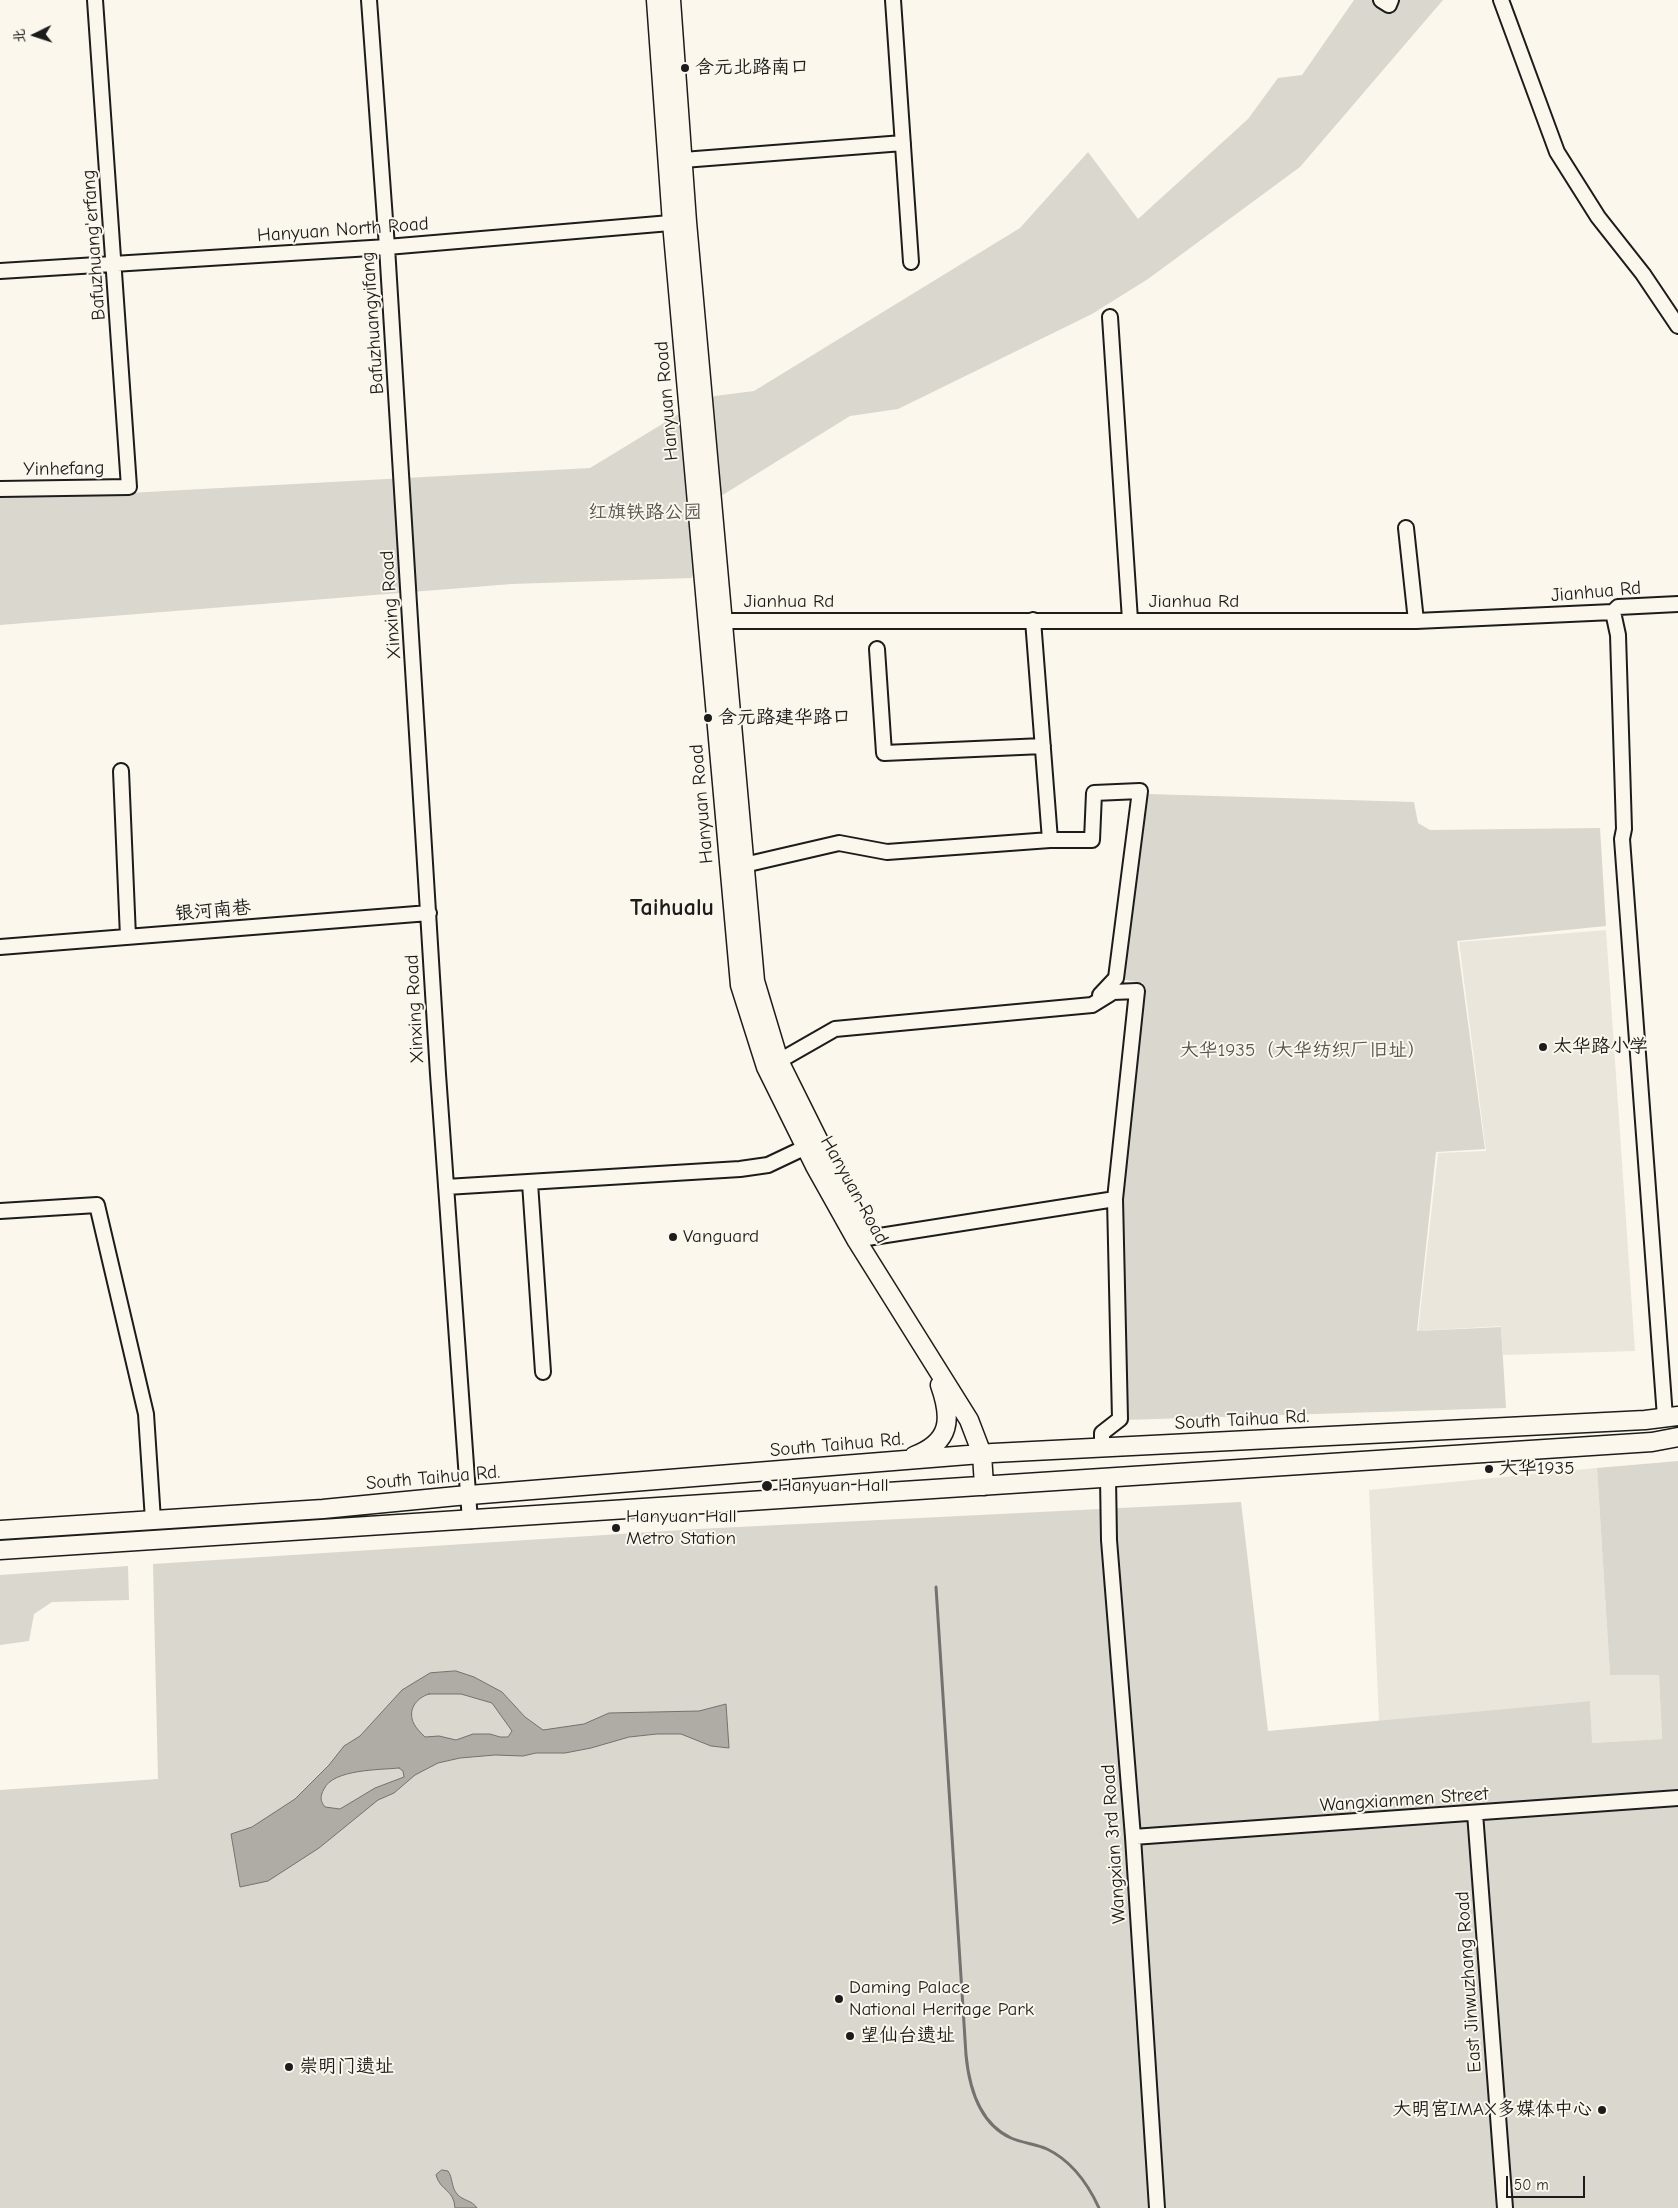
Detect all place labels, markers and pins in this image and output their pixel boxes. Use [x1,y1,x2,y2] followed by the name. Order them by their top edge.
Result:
[695,57,809,79] place label: 含元北路南口
[679,62,691,74] marker: 含元北路南口
[718,707,851,729] place label: 含元路建华路口
[702,712,714,724] marker: 含元路建华路口
[1553,1036,1648,1058] place label: 太华路小学
[1537,1041,1549,1053] marker: 太华路小学
[683,1226,759,1248] place label: Vanguard
[667,1231,679,1243] marker: Vanguard
[1499,1458,1575,1480] place label: 大华1935
[1483,1463,1495,1475] marker: 大华1935
[778,1475,889,1497] place label: Hanyuan Hall
[760,1479,774,1493] marker: Hanyuan Hall
[626,1506,737,1550] place label: Hanyuan Hall Metro Station
[610,1522,622,1534] marker: Hanyuan Hall Metro Station
[849,1977,1034,2021] place label: Daming Palace National Heritage Park
[833,1993,845,2005] marker: Daming Palace National Heritage Park
[860,2025,955,2047] place label: 望仙台遗址
[844,2030,856,2042] marker: 望仙台遗址
[299,2056,394,2078] place label: 崇明门遗址
[283,2061,295,2073] marker: 崇明门遗址
[1393,2099,1592,2121] place label: 大明宫IMAX多媒体中心
[1596,2104,1608,2116] marker: 大明宫IMAX多媒体中心

